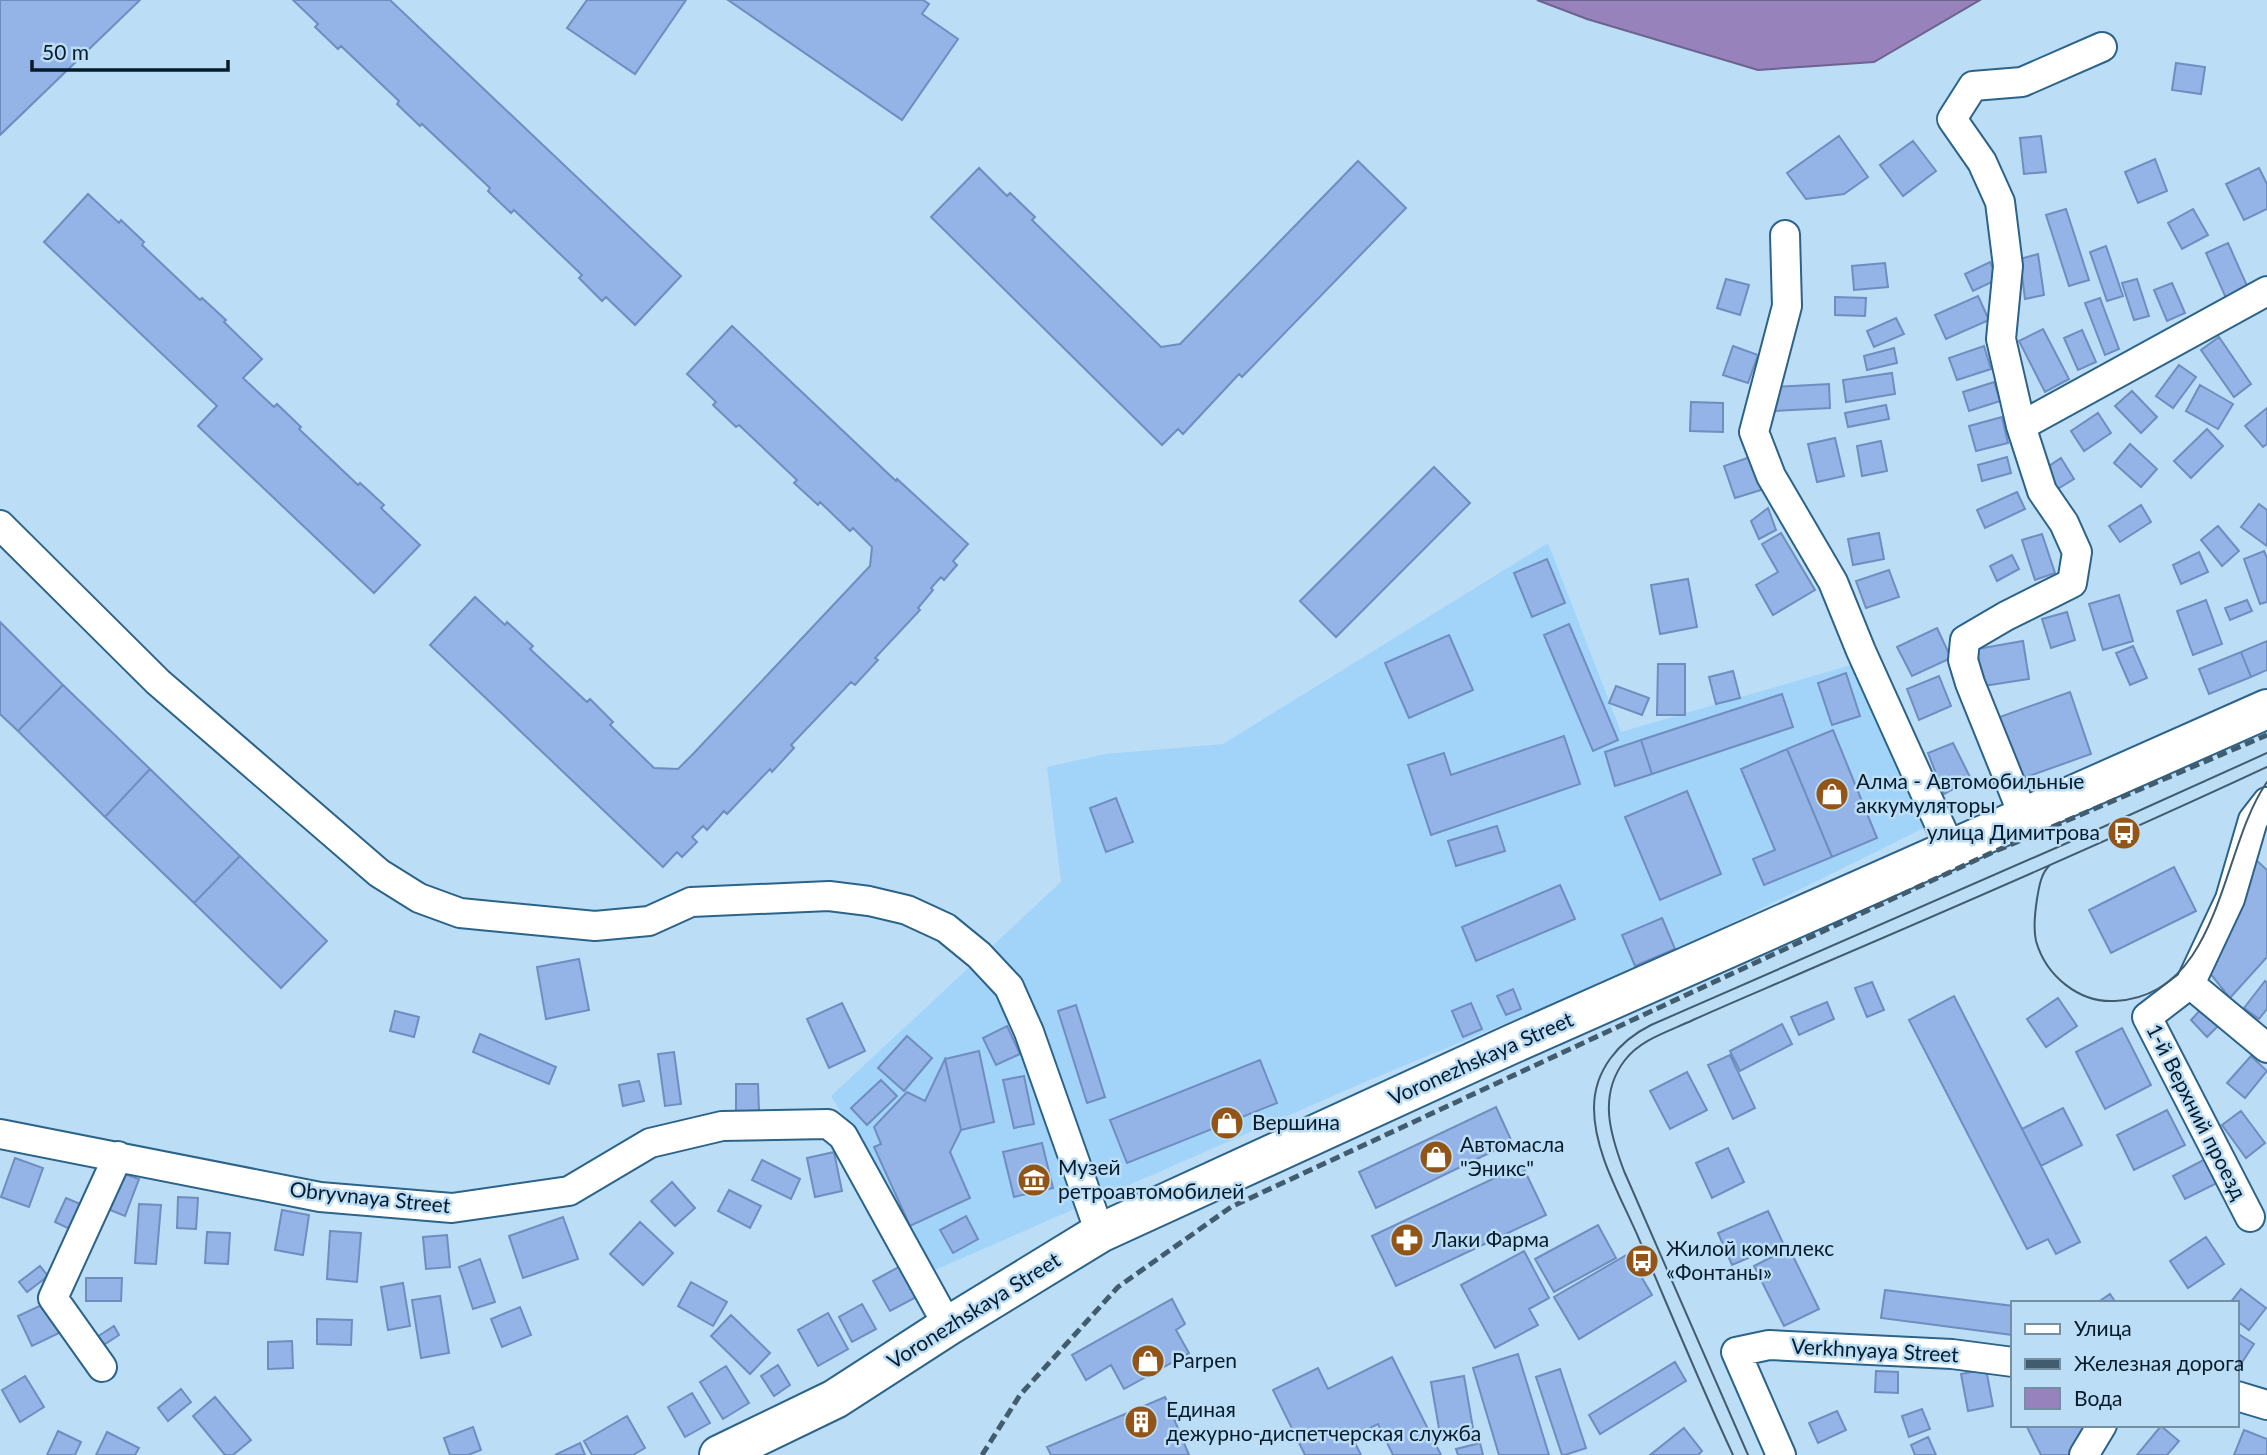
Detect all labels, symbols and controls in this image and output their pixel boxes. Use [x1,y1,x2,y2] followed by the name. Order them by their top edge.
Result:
[32,28,228,72] scale bar
[42,39,89,64] text: 50 m
[1856,768,2084,817] place label: Алма - Автомобильные аккумуляторы
[1813,775,1851,813] shop icon: Алма - Автомобильные аккумуляторы
[2105,814,2143,852] bus stop icon: улица Димитрова
[1927,819,2100,844] place label: улица Димитрова
[1384,1005,1577,1110] street label: Voronezhskaya Street
[2142,1019,2253,1203] street label: 1-й Верхний проезд
[1208,1104,1246,1142] shop icon: Вершина
[1252,1109,1340,1134] place label: Вершина
[1460,1131,1565,1180] place label: Автомасла "Эникс"
[1417,1138,1455,1176] shop icon: Автомасла "Эникс"
[1058,1154,1244,1203] place label: Музей ретроавтомобилей
[1015,1161,1053,1199] museum icon: Музей ретроавтомобилей
[289,1176,452,1217] street label: Obryvnaya Street
[1388,1221,1426,1259] pharmacy icon: Лаки Фарма
[1431,1226,1549,1251] place label: Лаки Фарма
[1666,1235,1834,1284] place label: Жилой комплекс «Фонтаны»
[1623,1242,1661,1280] bus stop icon: Жилой комплекс «Фонтаны»
[882,1246,1065,1373] street label: Voronezhskaya Street
[2011,1301,2239,1427] legend
[2074,1315,2132,1340] text: Улица
[1791,1333,1960,1366] street label: Verkhnyaya Street
[1129,1342,1167,1380] shop icon: Parpen
[1172,1347,1237,1372] place label: Parpen
[2074,1350,2244,1375] text: Железная дорога
[2074,1385,2122,1410] text: Вода
[1166,1396,1481,1445] place label: Единая дежурно-диспетчерская служба
[1122,1403,1160,1441] building icon: Единая дежурно-диспетчерская служба

